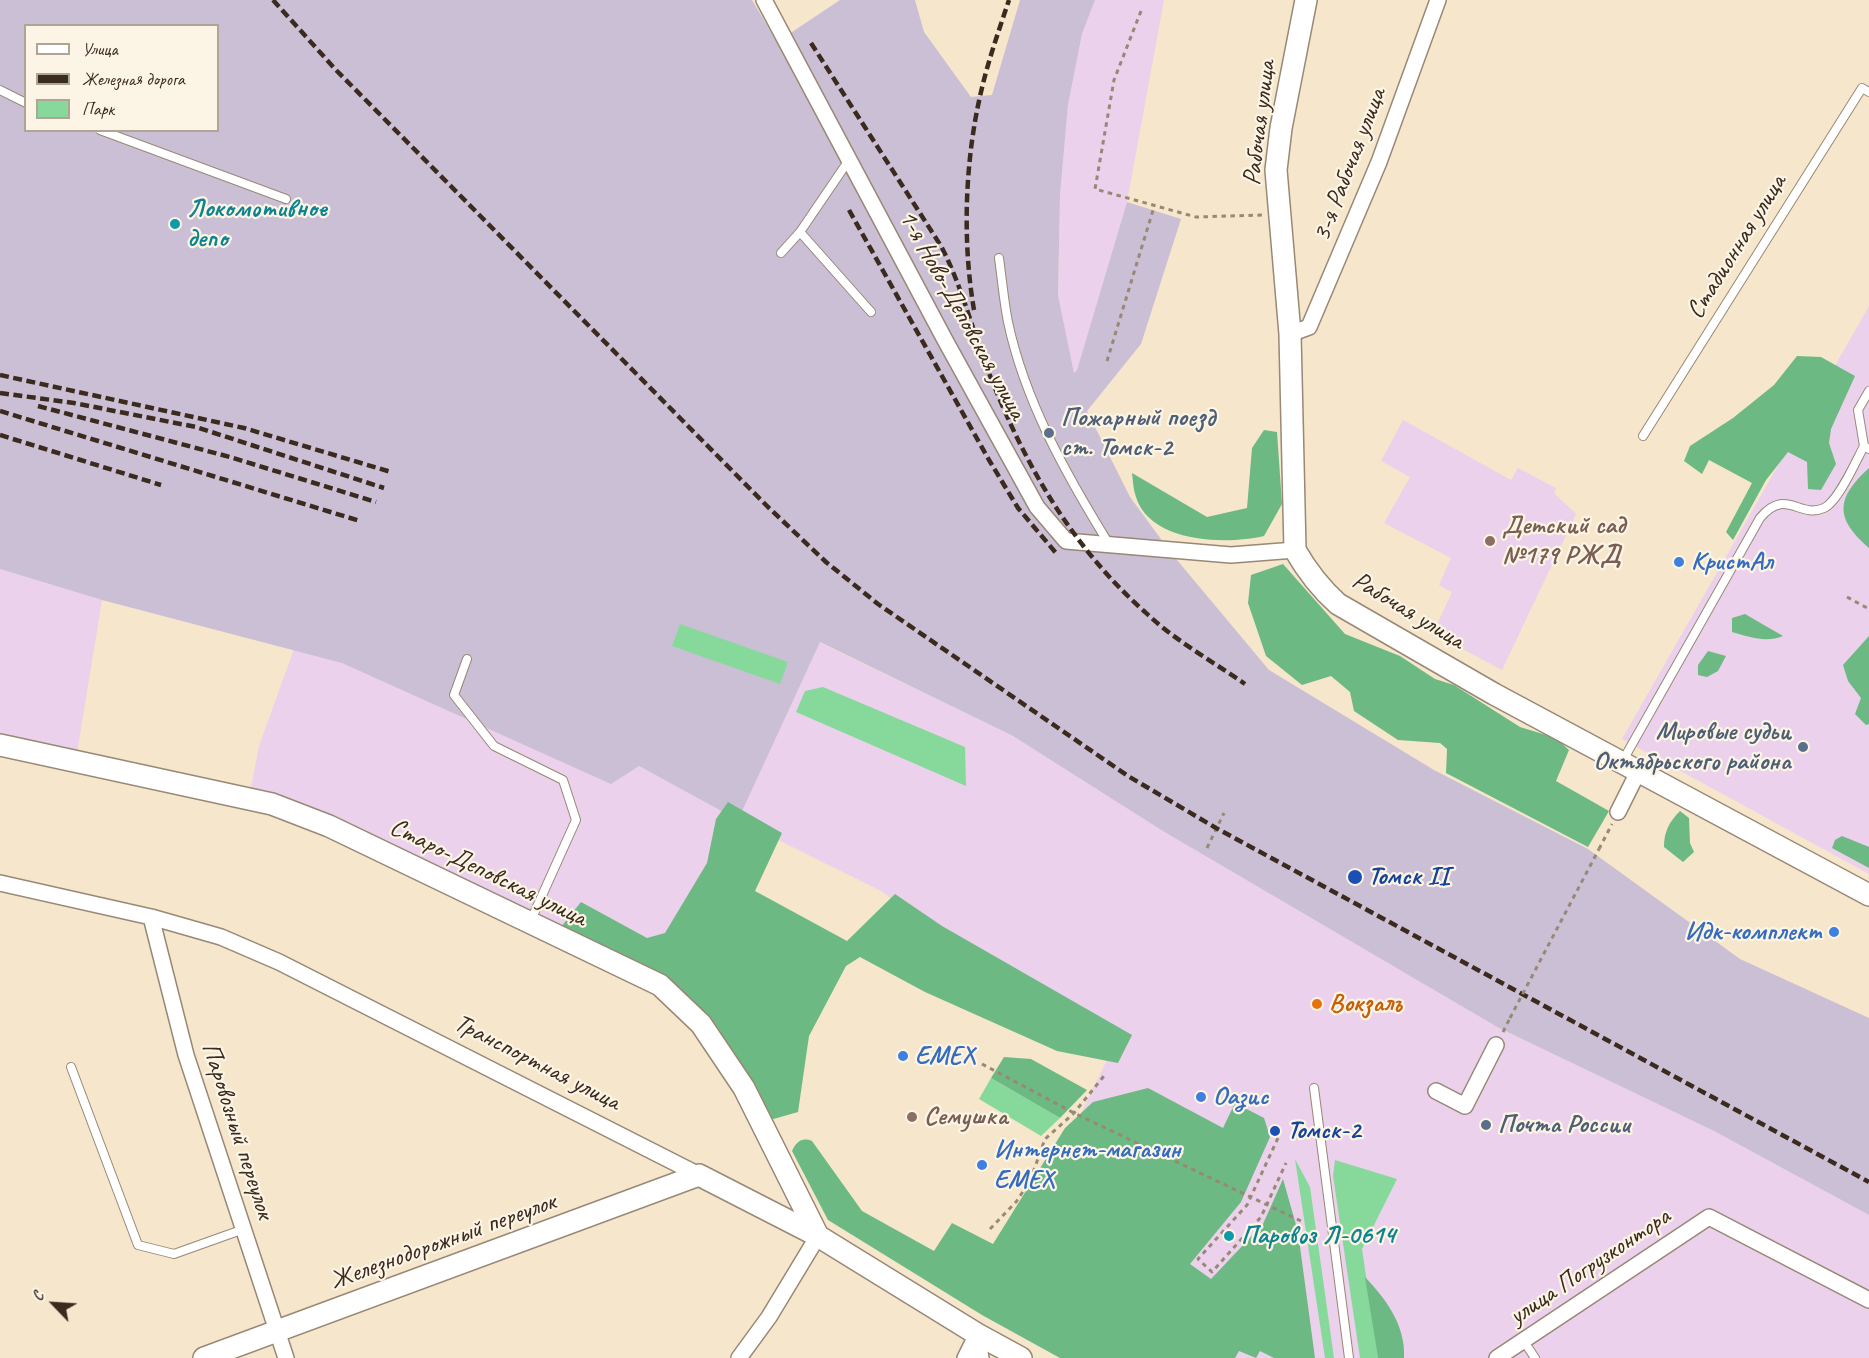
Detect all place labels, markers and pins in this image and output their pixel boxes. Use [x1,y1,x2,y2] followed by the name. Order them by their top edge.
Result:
[187,193,327,255] place label: Локомотивное депо
[168,217,182,231] marker: Локомотивное депо
[1061,402,1215,464] place label: Пожарный поезд ст. Томск-2
[1042,426,1056,440] marker: Пожарный поезд ст. Томск-2
[1502,510,1625,572] place label: Детский сад №179 РЖД
[1483,534,1497,548] marker: Детский сад №179 РЖД
[1691,546,1773,578] place label: КристАл
[1672,555,1686,569] marker: КристАл
[1593,716,1791,778] place label: Мировые судьи Октябрьского района
[1796,740,1810,754] marker: Мировые судьи Октябрьского района
[1368,861,1449,893] place label: Томск II
[1346,868,1364,886] marker: Томск II
[1685,916,1822,948] place label: Идк-комплект
[1827,925,1841,939] marker: Идк-комплект
[1329,988,1402,1020] place label: Вокзалъ
[1310,997,1324,1011] marker: Вокзалъ
[915,1040,974,1072] place label: EMEX
[896,1049,910,1063] marker: EMEX
[1213,1081,1268,1113] place label: Оазис
[1194,1090,1208,1104] marker: Оазис
[924,1101,1008,1133] place label: Семушка
[1498,1109,1630,1141] place label: Почта России
[905,1110,919,1124] marker: Семушка
[1287,1115,1361,1147] place label: Томск-2
[1479,1118,1493,1132] marker: Почта России
[1268,1124,1282,1138] marker: Томск-2
[994,1134,1181,1196] place label: Интернет-магазин EMEX
[975,1158,989,1172] marker: Интернет-магазин EMEX
[1241,1220,1395,1252] place label: Паровоз Л-0614
[1222,1229,1236,1243] marker: Паровоз Л-0614

